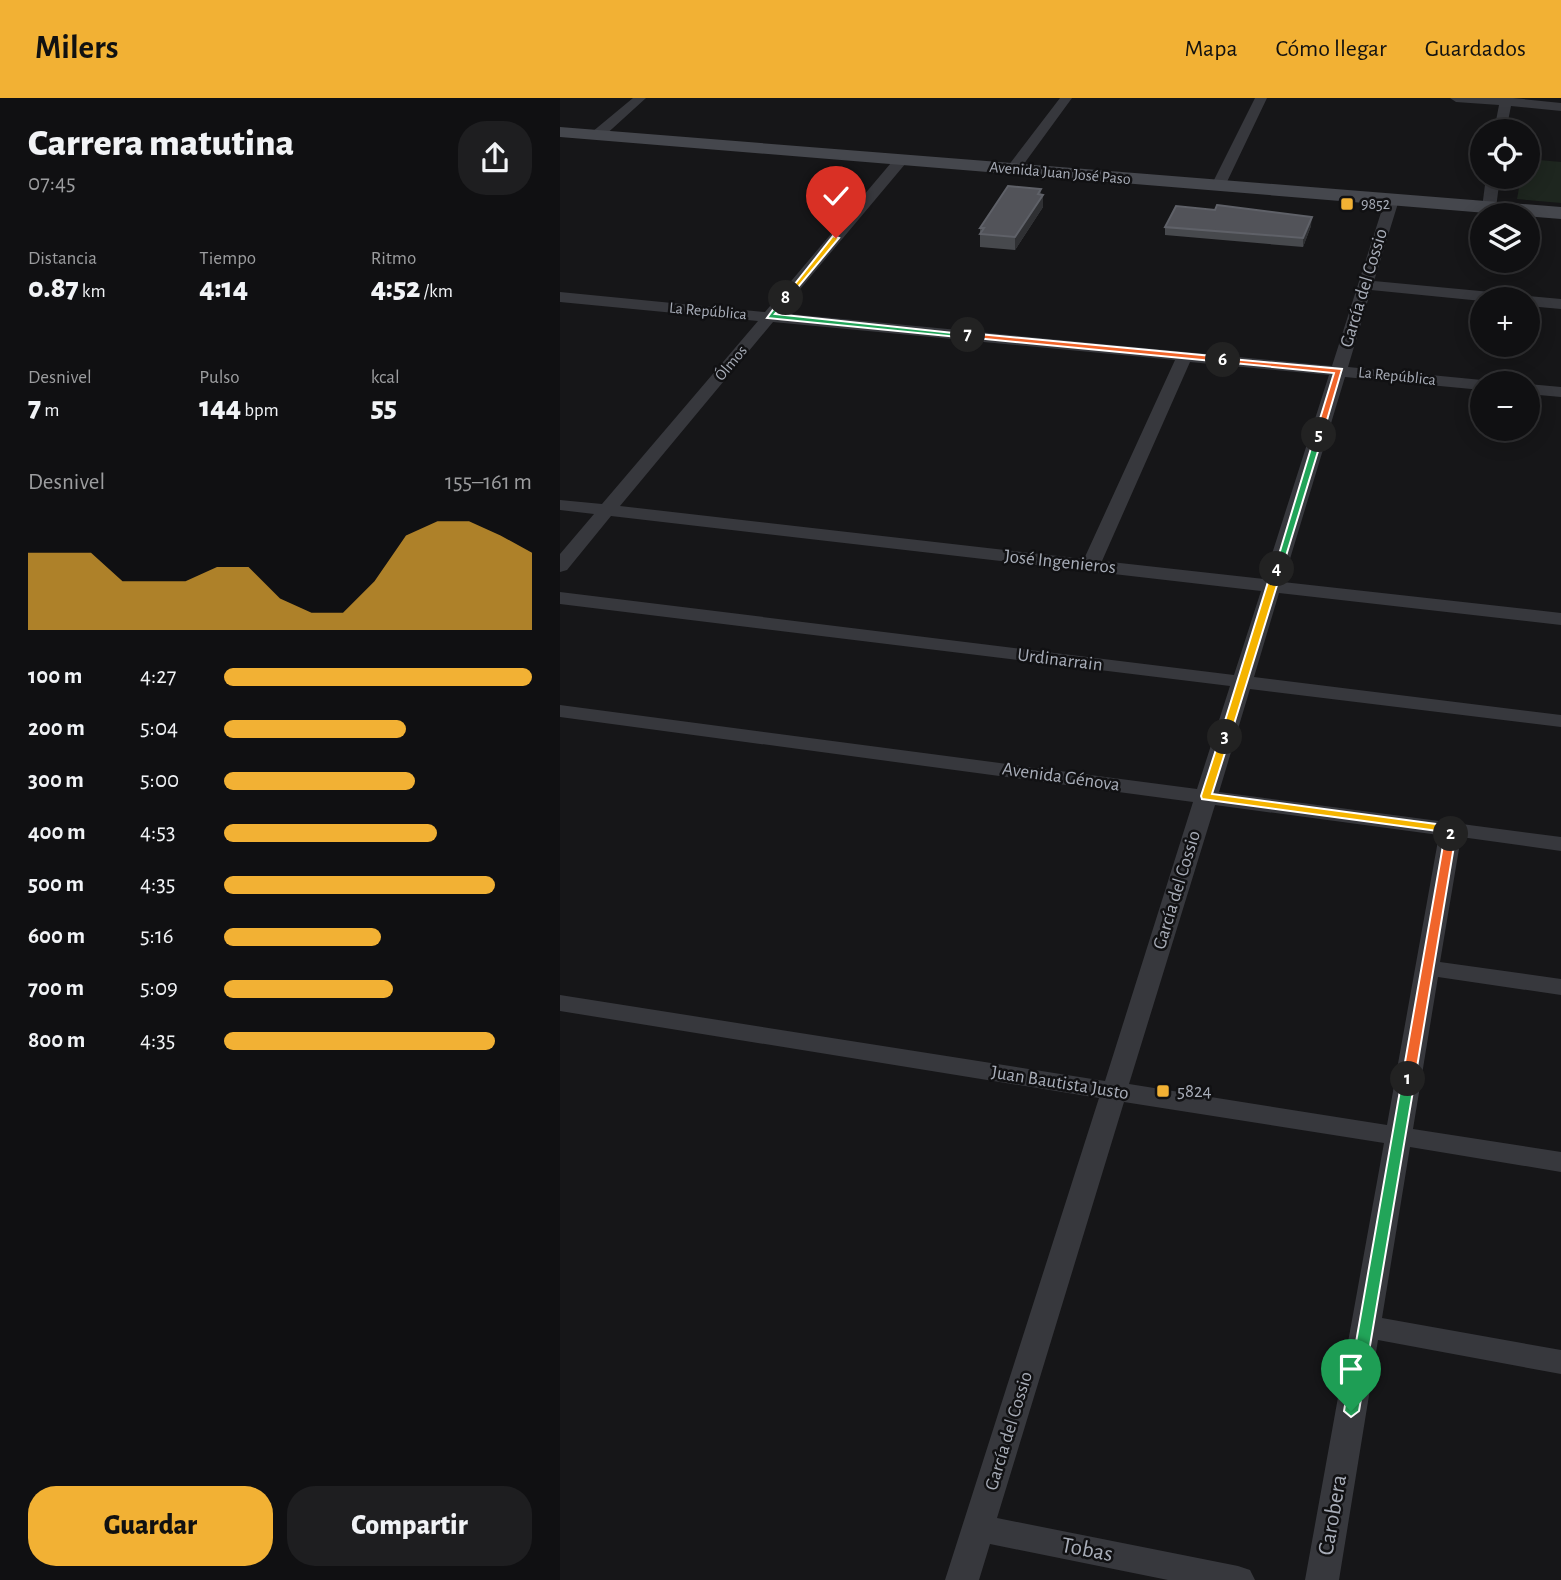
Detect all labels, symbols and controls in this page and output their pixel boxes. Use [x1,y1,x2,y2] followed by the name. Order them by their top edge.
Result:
[35,32,118,65] text: Milers
[1184,37,1238,61] text: Mapa
[1276,37,1387,61] text: Cómo llegar
[1425,37,1526,61] text: Guardados
[1470,119,1540,441] map controls
[1470,119,1540,189] button: locate
[458,121,532,195] button: share
[28,125,294,163] text: Carrera matutina
[989,159,1132,187] street label: Avenida Juan José Paso
[806,166,866,238] pin
[28,172,76,195] text: 07:45
[817,177,855,215] icon: check
[1339,196,1355,212] marker: 9852
[1361,196,1390,212] place label: 9852
[1470,203,1540,273] button: layers
[1337,226,1391,350] street label: García del Cossio
[28,249,97,268] text: Distancia
[199,249,256,268] text: Tiempo
[371,249,416,268] text: Ritmo
[28,273,79,303] text: 0.87
[199,273,248,303] text: 4:14
[371,273,420,303] text: 4:52
[768,280,804,316] pin: 8
[79,282,106,301] text: km
[420,282,453,301] text: /km
[1470,287,1540,357] button: +
[781,288,790,307] text: 8
[668,300,748,322] street label: La República
[950,317,986,352] pin: 7
[963,325,972,344] text: 7
[710,341,750,384] street label: Ólmos
[1206,342,1240,378] pin: 6
[1218,350,1227,369] text: 6
[1357,364,1437,388] street label: La República
[28,368,92,387] text: Desnivel
[199,368,240,387] text: Pulso
[371,368,400,387] text: kcal
[1470,371,1540,441] button: −
[28,392,41,422] text: 7
[199,392,241,422] text: 144
[371,392,397,422] text: 55
[41,401,60,420] text: m
[241,401,279,420] text: bpm
[1302,418,1336,452] pin: 5
[1314,425,1323,444] text: 5
[28,471,105,494] text: Desnivel
[445,471,532,494] text: 155–161 m
[1003,547,1117,577] street label: José Ingenieros
[1260,552,1294,587] pin: 4
[1272,559,1281,578] text: 4
[1016,645,1104,675] street label: Urdinarrain
[28,665,82,688] text: 100 m
[140,665,176,688] text: 4:27
[28,717,85,740] text: 200 m
[140,717,178,740] text: 5:04
[1208,720,1242,754] pin: 3
[1220,727,1229,746] text: 3
[1001,759,1121,795] street label: Avenida Génova
[28,769,84,792] text: 300 m
[140,769,179,792] text: 5:00
[1434,816,1468,852] pin: 2
[28,821,86,844] text: 400 m
[140,821,175,844] text: 4:53
[1446,824,1455,843] text: 2
[1150,828,1204,952] street label: García del Cossio
[28,873,84,896] text: 500 m
[140,873,175,896] text: 4:35
[28,925,85,948] text: 600 m
[140,925,174,948] text: 5:16
[28,977,84,1000] text: 700 m
[140,977,178,1000] text: 5:09
[28,1029,85,1052] text: 800 m
[140,1029,175,1052] text: 4:35
[1390,1062,1426,1096] pin: 1
[990,1063,1130,1103] street label: Juan Bautista Justo
[1404,1069,1411,1088] text: 1
[1177,1082,1212,1101] place label: 5824
[1155,1083,1171,1099] marker: 5824
[1321,1339,1381,1411] pin
[1332,1350,1370,1388] icon: arrive
[982,1369,1036,1493] street label: García del Cossio
[1315,1473,1351,1557] street label: Carobera
[28,1486,273,1566] button: Guardar
[287,1486,532,1566] button: Compartir
[1059,1534,1115,1566] street label: Tobas

